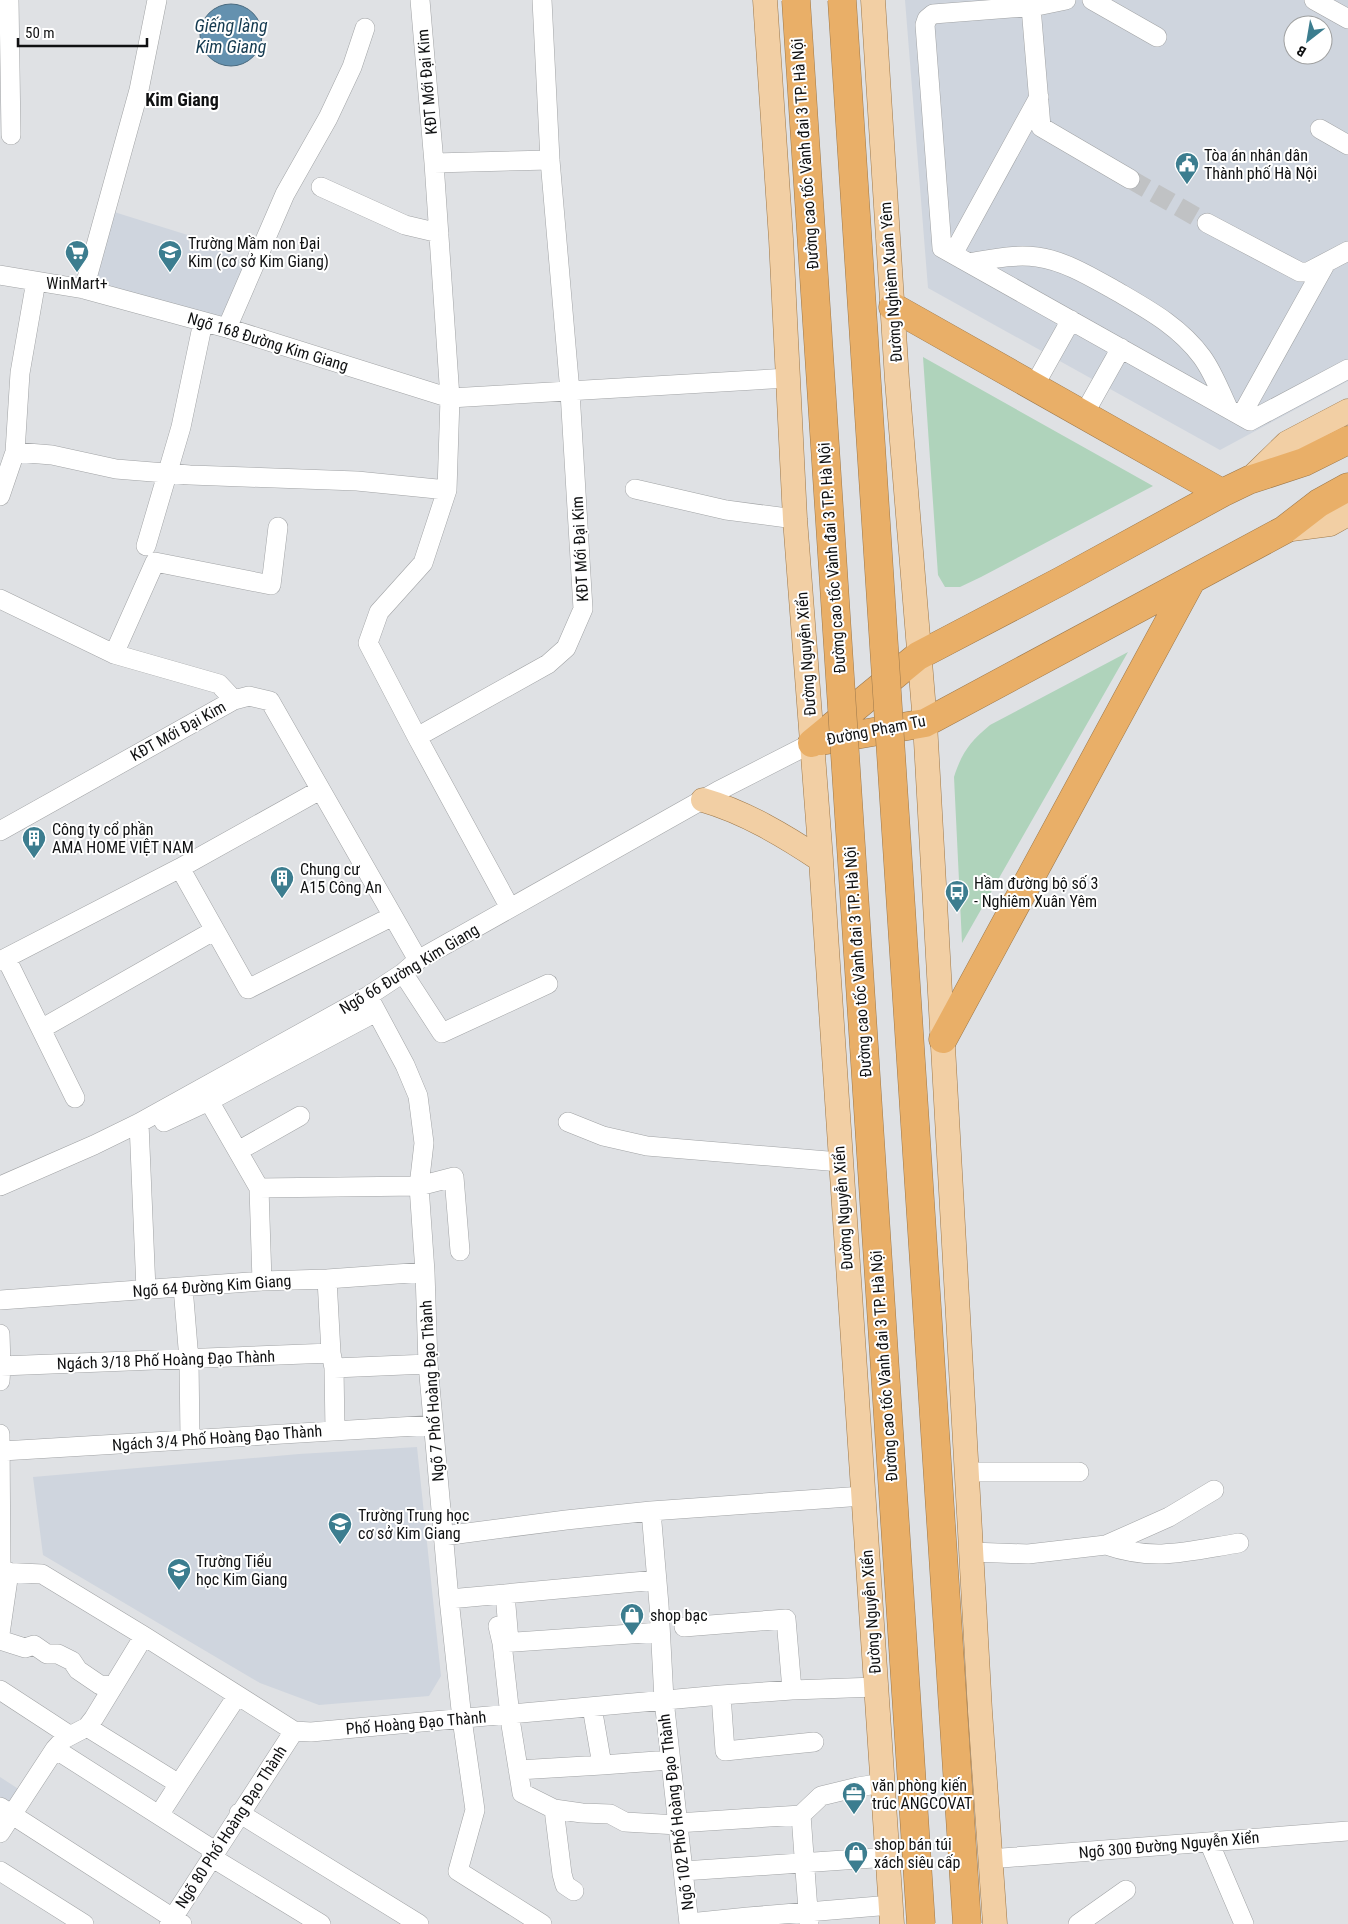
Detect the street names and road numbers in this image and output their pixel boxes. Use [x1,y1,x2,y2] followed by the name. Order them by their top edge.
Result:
[413,28,441,136] street label: KĐT Mới Đại Kim
[787,38,823,270] street label: Đường cao tốc Vành đai 3 TP. Hà Nội
[876,201,906,363] street label: Đường Nghiêm Xuân Yêm
[185,309,351,375] street label: Ngõ 168 Đường Kim Giang
[814,442,850,674] street label: Đường cao tốc Vành đai 3 TP. Hà Nội
[568,496,592,602] street label: KĐT Mới Đại Kim
[792,591,820,717] street label: Đường Nguyễn Xiển
[127,697,229,765] street label: KĐT Mới Đại Kim
[825,711,927,749] street label: Đường Phạm Tu
[840,846,876,1078] street label: Đường cao tốc Vành đai 3 TP. Hà Nội
[336,920,482,1018] street label: Ngõ 66 Đường Kim Giang
[829,1145,857,1271] street label: Đường Nguyễn Xiển
[866,1250,902,1482] street label: Đường cao tốc Vành đai 3 TP. Hà Nội
[132,1271,292,1301] street label: Ngõ 64 Đường Kim Giang
[416,1300,448,1482] street label: Ngõ 7 Phố Hoàng Đạo Thành
[57,1347,275,1373] street label: Ngách 3/18 Phố Hoàng Đạo Thành
[111,1421,323,1455] street label: Ngách 3/4 Phố Hoàng Đạo Thành
[857,1549,885,1675] street label: Đường Nguyễn Xiển
[345,1707,487,1739] street label: Phố Hoàng Đạo Thành
[655,1713,697,1911] street label: Ngõ 102 Phố Hoàng Đạo Thành
[171,1742,291,1912] street label: Ngõ 80 Phố Hoàng Đạo Thành
[1078,1828,1260,1862] street label: Ngõ 300 Đường Nguyễn Xiển

